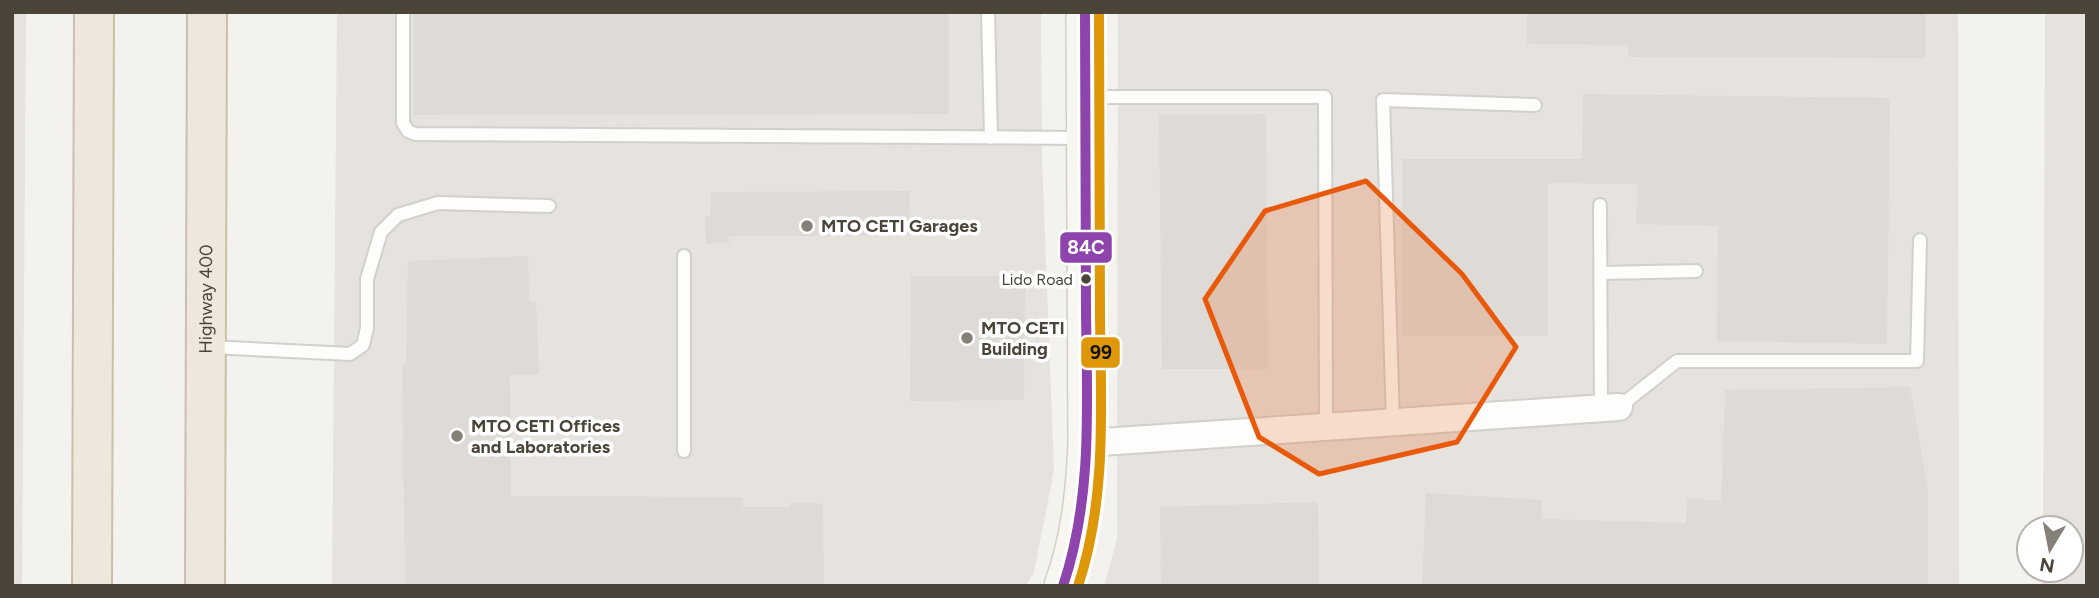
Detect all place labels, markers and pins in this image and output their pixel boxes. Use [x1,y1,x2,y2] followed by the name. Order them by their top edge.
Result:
[821,215,978,237] place label: MTO CETI Garages
[799,218,815,234] marker: MTO CETI Garages
[1002,270,1073,289] place label: Lido Road
[1079,272,1093,286] marker: Lido Road
[981,317,1065,360] place label: MTO CETI Building
[959,330,975,346] marker: MTO CETI Building
[471,415,621,458] place label: MTO CETI Offices and Laboratories
[449,428,465,444] marker: MTO CETI Offices and Laboratories

